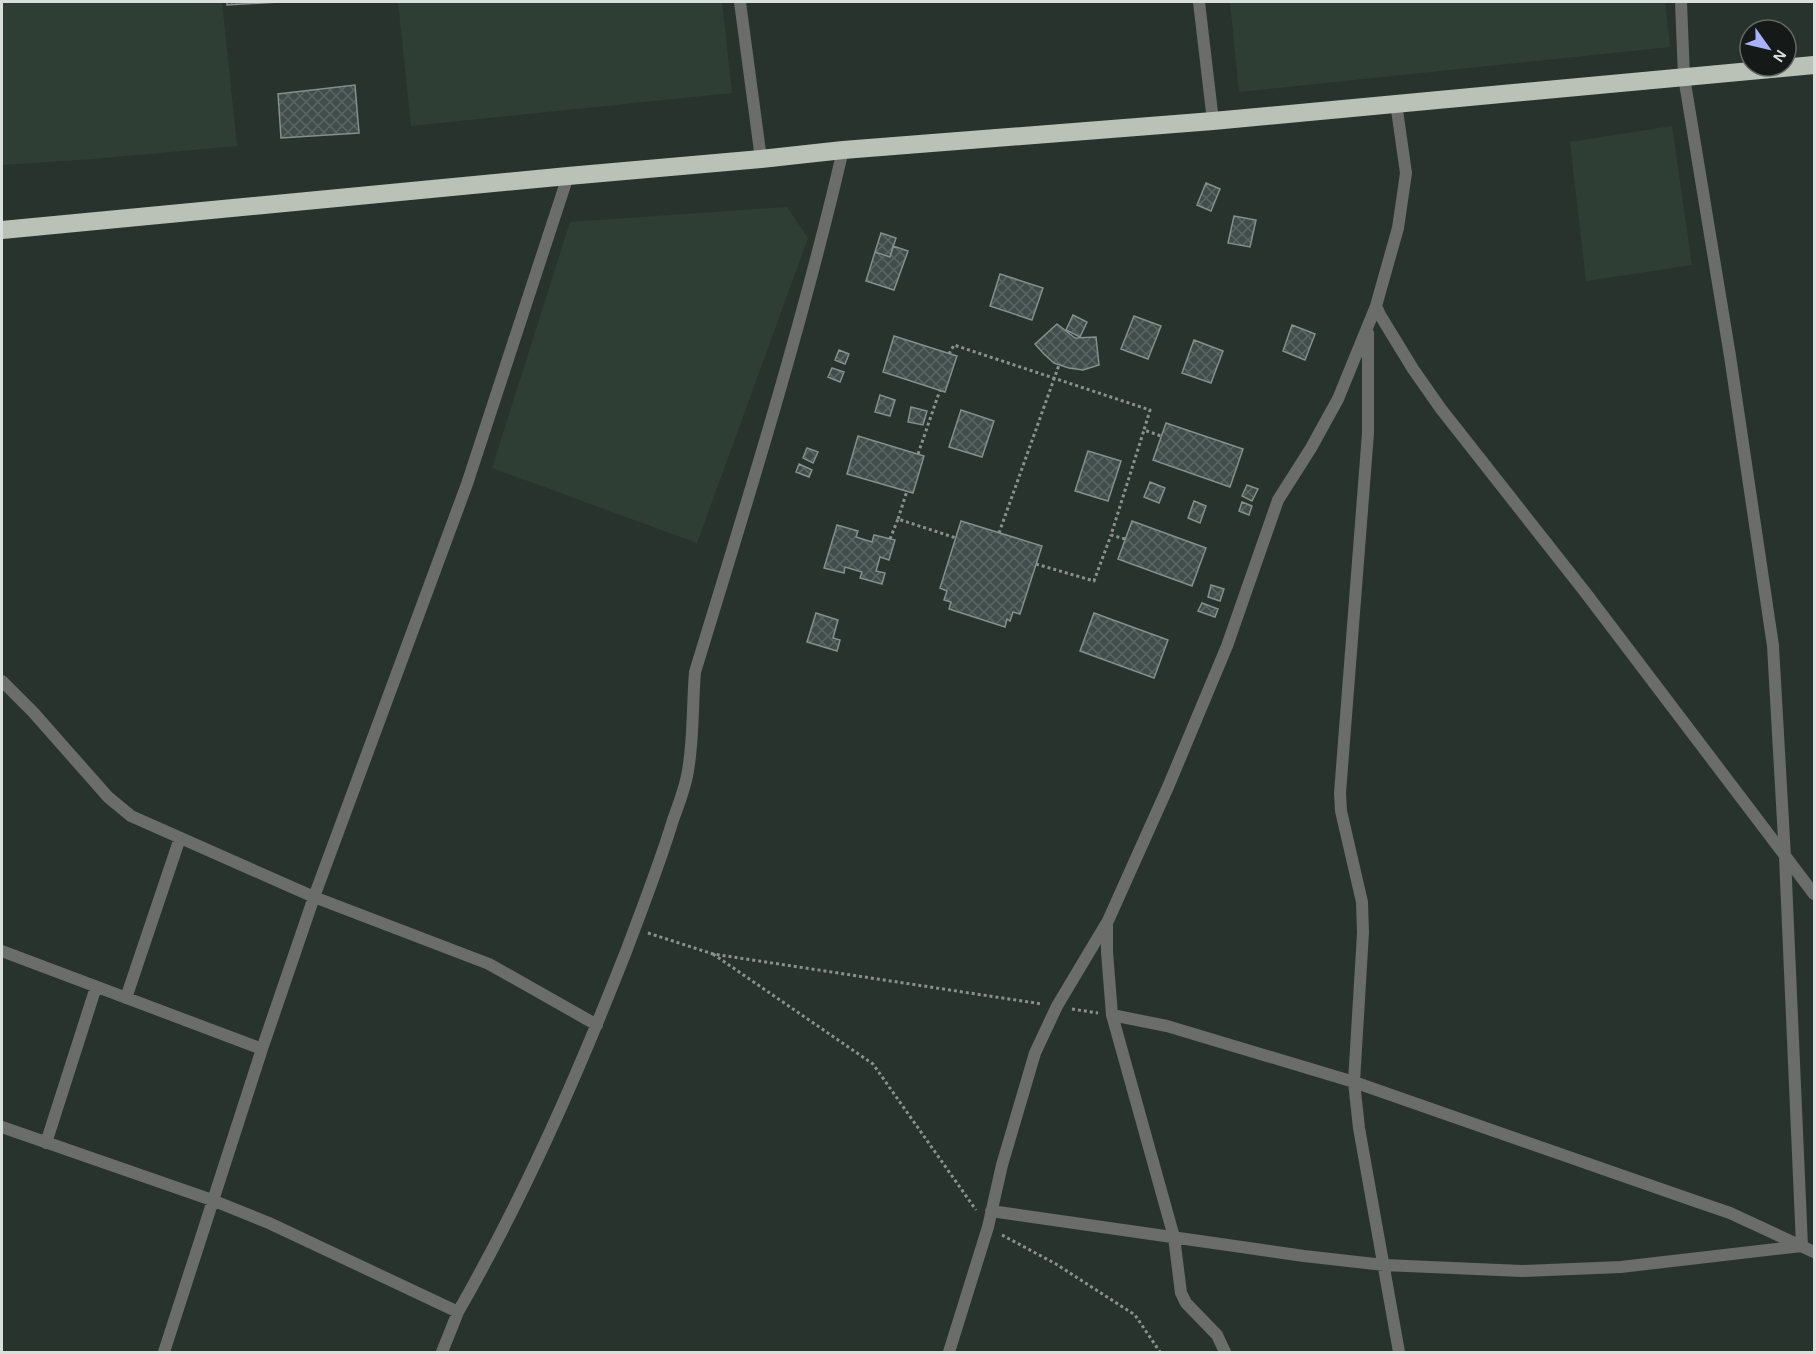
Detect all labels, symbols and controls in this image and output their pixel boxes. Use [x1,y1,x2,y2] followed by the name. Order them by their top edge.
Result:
[1738,18,1798,78] north arrow
[1770,47,1789,65] text: N

